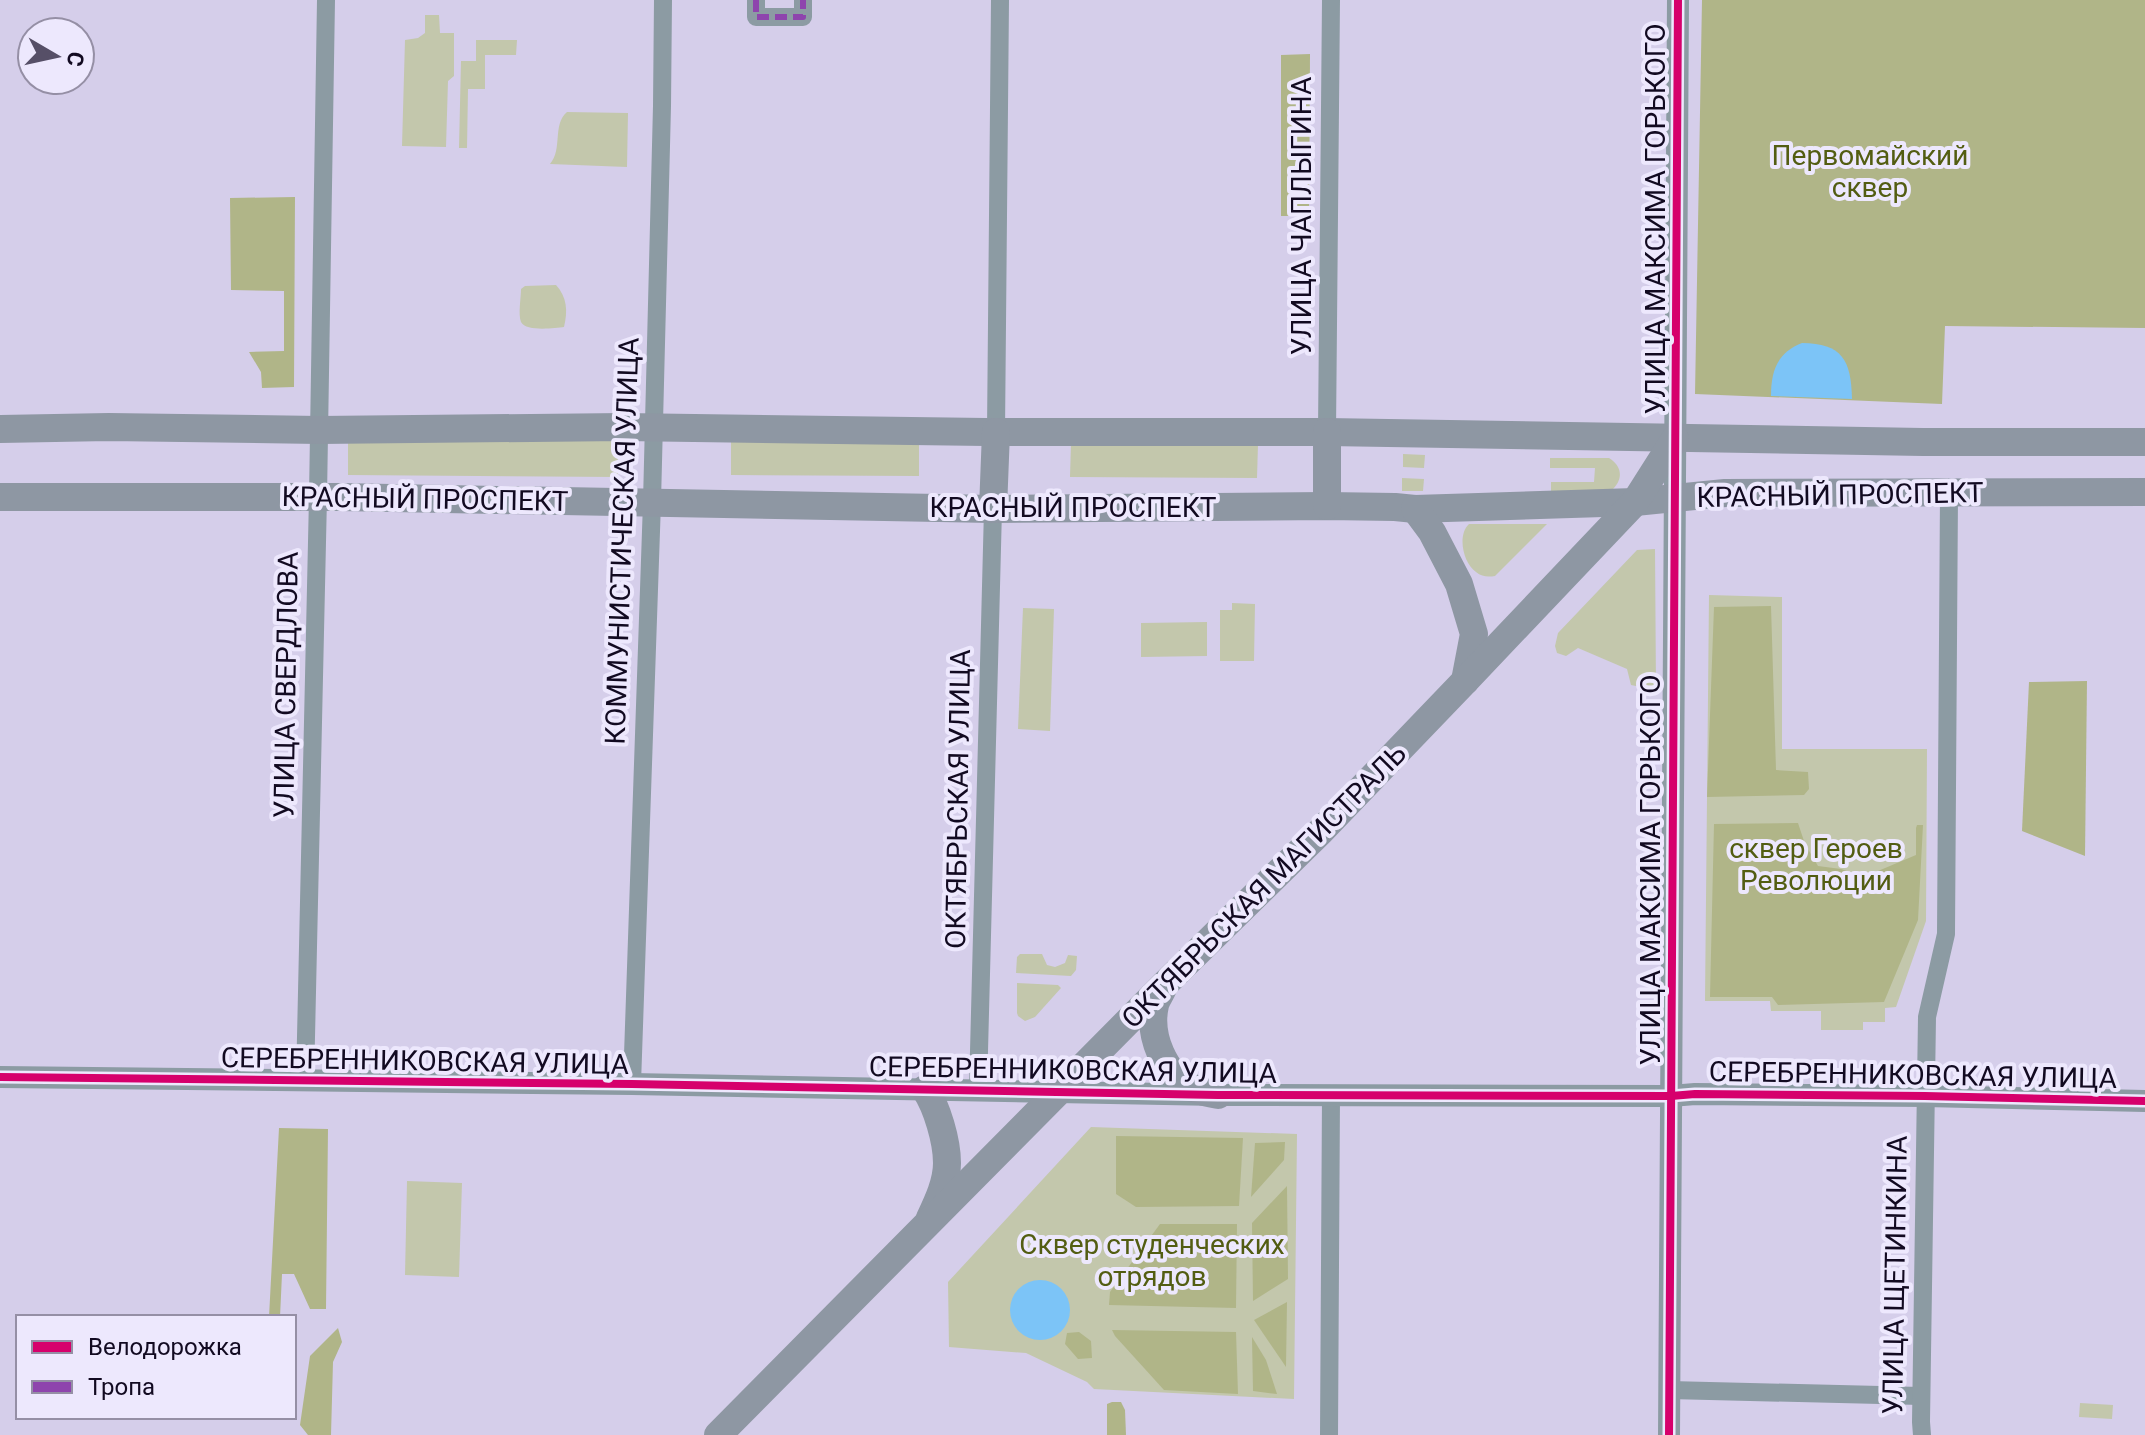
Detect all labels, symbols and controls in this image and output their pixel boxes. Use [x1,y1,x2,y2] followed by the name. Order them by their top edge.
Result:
[16,16,96,96] north arrow
[1639,23,1672,415] street label: УЛИЦА МАКСИМА ГОРЬКОГО
[62,50,89,68] text: С
[1285,77,1318,355] street label: УЛИЦА ЧАПЛЫГИНА
[1772,139,1968,204] park label: Первомайский сквер
[598,337,646,745] street label: КОММУНИСТИЧЕСКАЯ УЛИЦА
[1696,476,1984,514] street label: КРАСНЫЙ ПРОСПЕКТ
[281,480,569,518] street label: КРАСНЫЙ ПРОСПЕКТ
[930,491,1217,524] street label: КРАСНЫЙ ПРОСПЕКТ
[267,551,305,819] street label: УЛИЦА СВЕРДЛОВА
[939,649,977,949] street label: ОКТЯБРЬСКАЯ УЛИЦА
[1634,674,1667,1066] street label: УЛИЦА МАКСИМА ГОРЬКОГО
[1115,737,1413,1035] street label: ОКТЯБРЬСКАЯ МАГИСТРАЛЬ
[1729,832,1903,897] park label: сквер Героев Революции
[221,1041,629,1081] street label: СЕРЕБРЕННИКОВСКАЯ УЛИЦА
[869,1050,1277,1090] street label: СЕРЕБРЕННИКОВСКАЯ УЛИЦА
[1709,1055,2117,1095] street label: СЕРЕБРЕННИКОВСКАЯ УЛИЦА
[1876,1135,1914,1415] street label: УЛИЦА ЩЕТИНКИНА
[1019,1228,1285,1293] park label: Сквер студенческих отрядов
[16,1315,296,1419] legend
[88,1333,242,1361] text: Велодорожка
[88,1373,155,1401] text: Тропа

